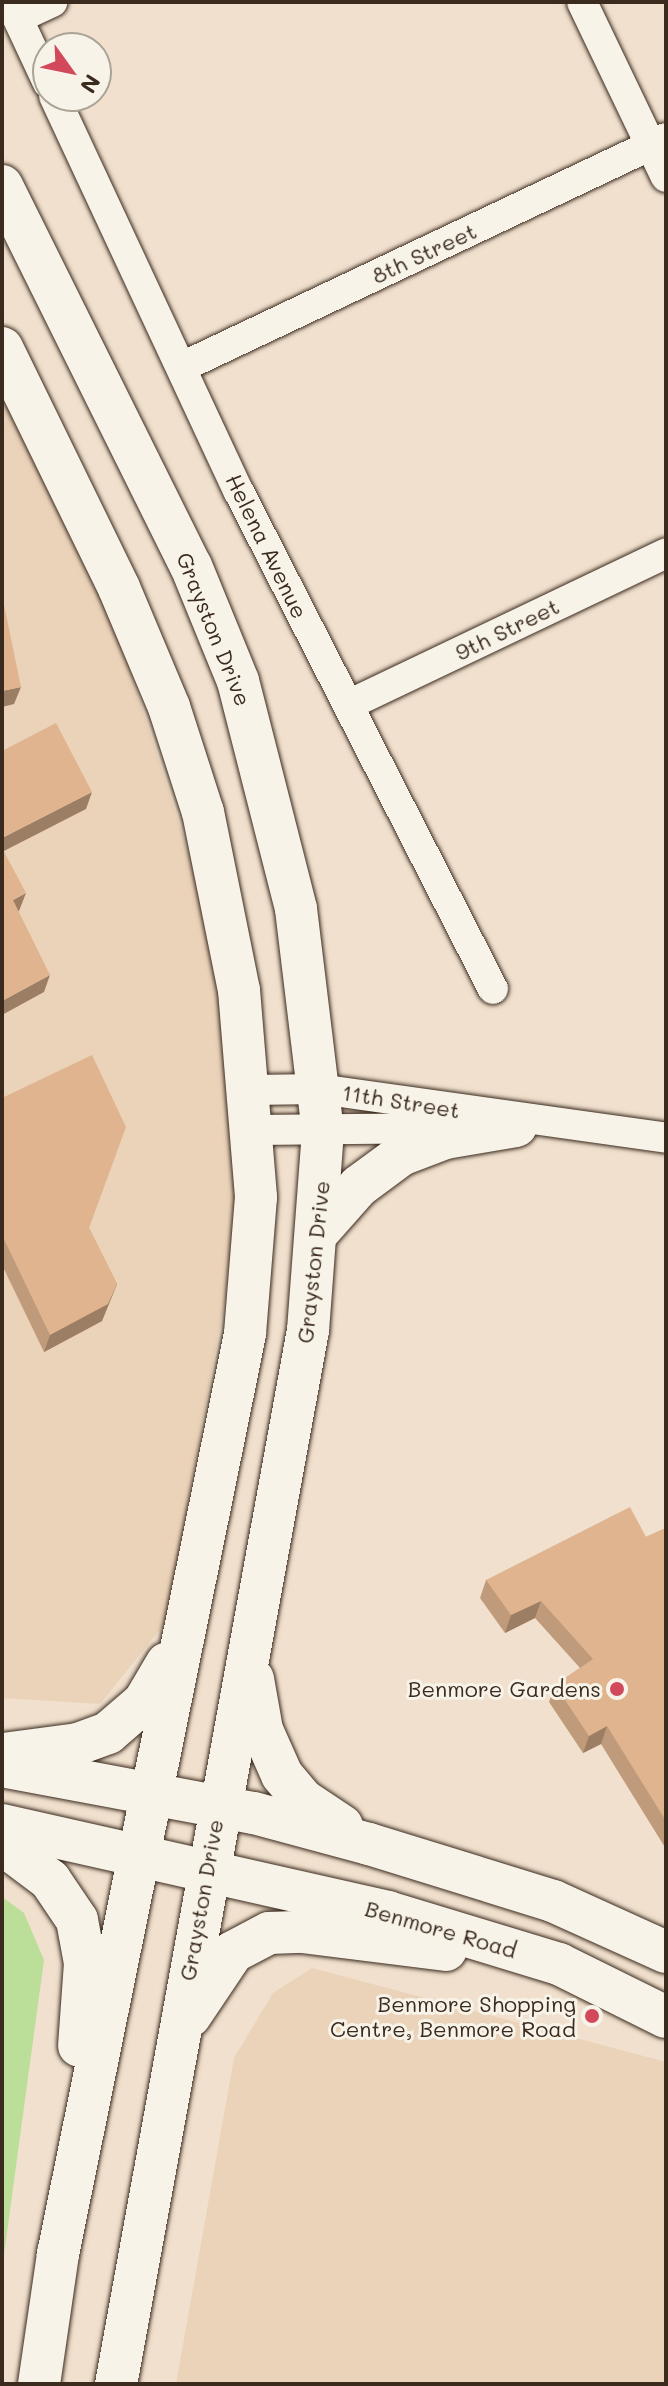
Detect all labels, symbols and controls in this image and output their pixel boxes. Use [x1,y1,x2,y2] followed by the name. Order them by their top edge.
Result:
[32,32,112,112] north arrow
[74,69,108,99] text: N
[367,217,481,289] street label: 8th Street
[221,469,313,623] street label: Helena Avenue
[171,548,257,710] street label: Grayston Drive
[451,593,563,665] street label: 9th Street
[340,1079,462,1123] street label: 11th Street
[291,1179,335,1345] street label: Grayston Drive
[408,1676,601,1702] place label: Benmore Gardens
[608,1680,626,1698] marker: Benmore Gardens
[174,1817,228,1983] street label: Grayston Drive
[362,1895,520,1963] street label: Benmore Road
[330,1990,576,2042] place label: Benmore Shopping Centre, Benmore Road
[583,2007,601,2025] marker: Benmore Shopping Centre, Benmore Road

